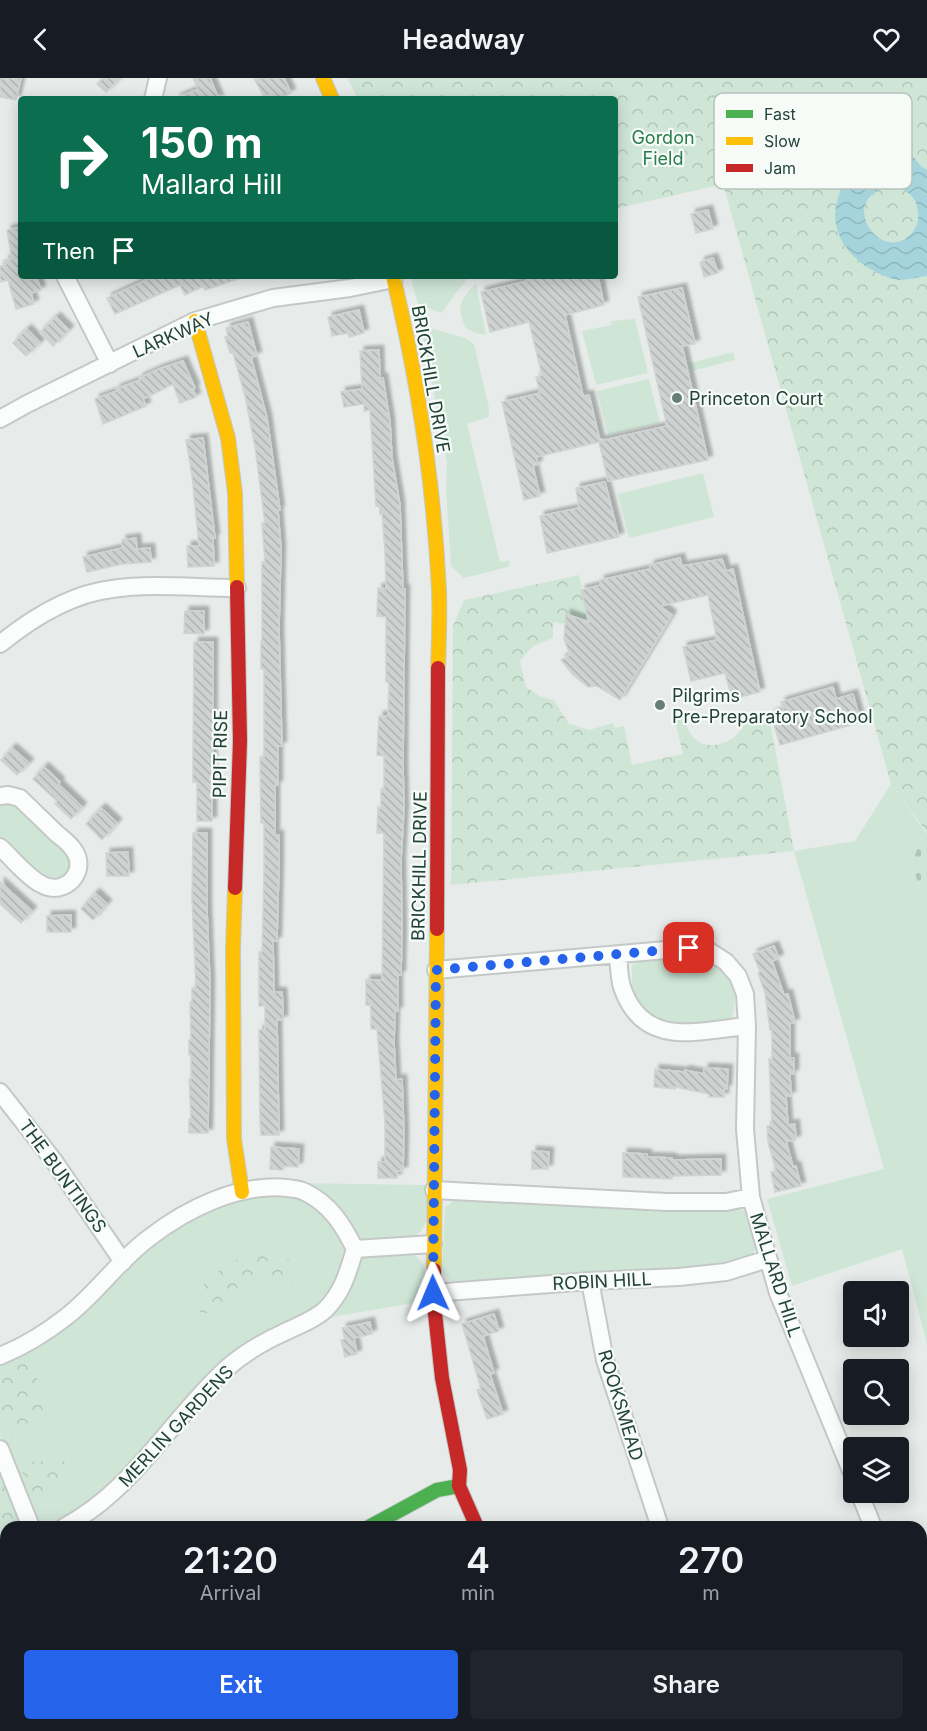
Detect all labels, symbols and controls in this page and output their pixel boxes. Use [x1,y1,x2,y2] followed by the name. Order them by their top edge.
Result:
[24,23,57,56] icon: back
[402,23,525,56] text: Headway
[870,23,903,56] icon: heart
[714,93,912,189] legend
[764,104,796,124] text: Fast
[141,117,263,168] text: 150 m
[42,120,120,198] icon: right
[631,127,695,169] park label: Gordon Field
[764,131,801,151] text: Slow
[764,158,796,178] text: Jam
[141,168,282,201] text: Mallard Hill
[107,234,140,267] icon: arrive
[42,238,95,264] text: Then
[408,303,454,455] street label: BRICKHILL DRIVE
[129,308,217,362] street label: LARKWAY
[689,388,823,409] place label: Princeton Court
[670,391,684,405] marker: Princeton Court
[672,685,873,727] place label: Pilgrims Pre-Preparatory School
[653,698,667,712] marker: Pilgrims Pre-Preparatory School
[209,710,231,798] street label: PIPIT RISE
[407,791,431,941] street label: BRICKHILL DRIVE
[663,922,714,973] pin
[672,931,705,964] icon: arrive
[15,1115,111,1237] street label: THE BUNTINGS
[746,1210,806,1340] street label: MALLARD HILL
[401,1261,465,1325] position arrow
[552,1268,652,1294] street label: ROBIN HILL
[843,1281,909,1503] map controls
[843,1281,909,1347] button: sound
[594,1347,648,1463] street label: ROOKSMEAD
[843,1359,909,1425] button: search
[114,1361,238,1491] street label: MERLIN GARDENS
[843,1437,909,1503] button: layers
[183,1538,278,1582] text: 21:20
[466,1538,490,1582] text: 4
[678,1538,744,1582] text: 270
[200,1581,261,1605] text: Arrival
[461,1581,495,1605] text: min
[702,1581,720,1605] text: m
[24,1650,458,1719] button: Exit
[470,1650,903,1719] button: Share

